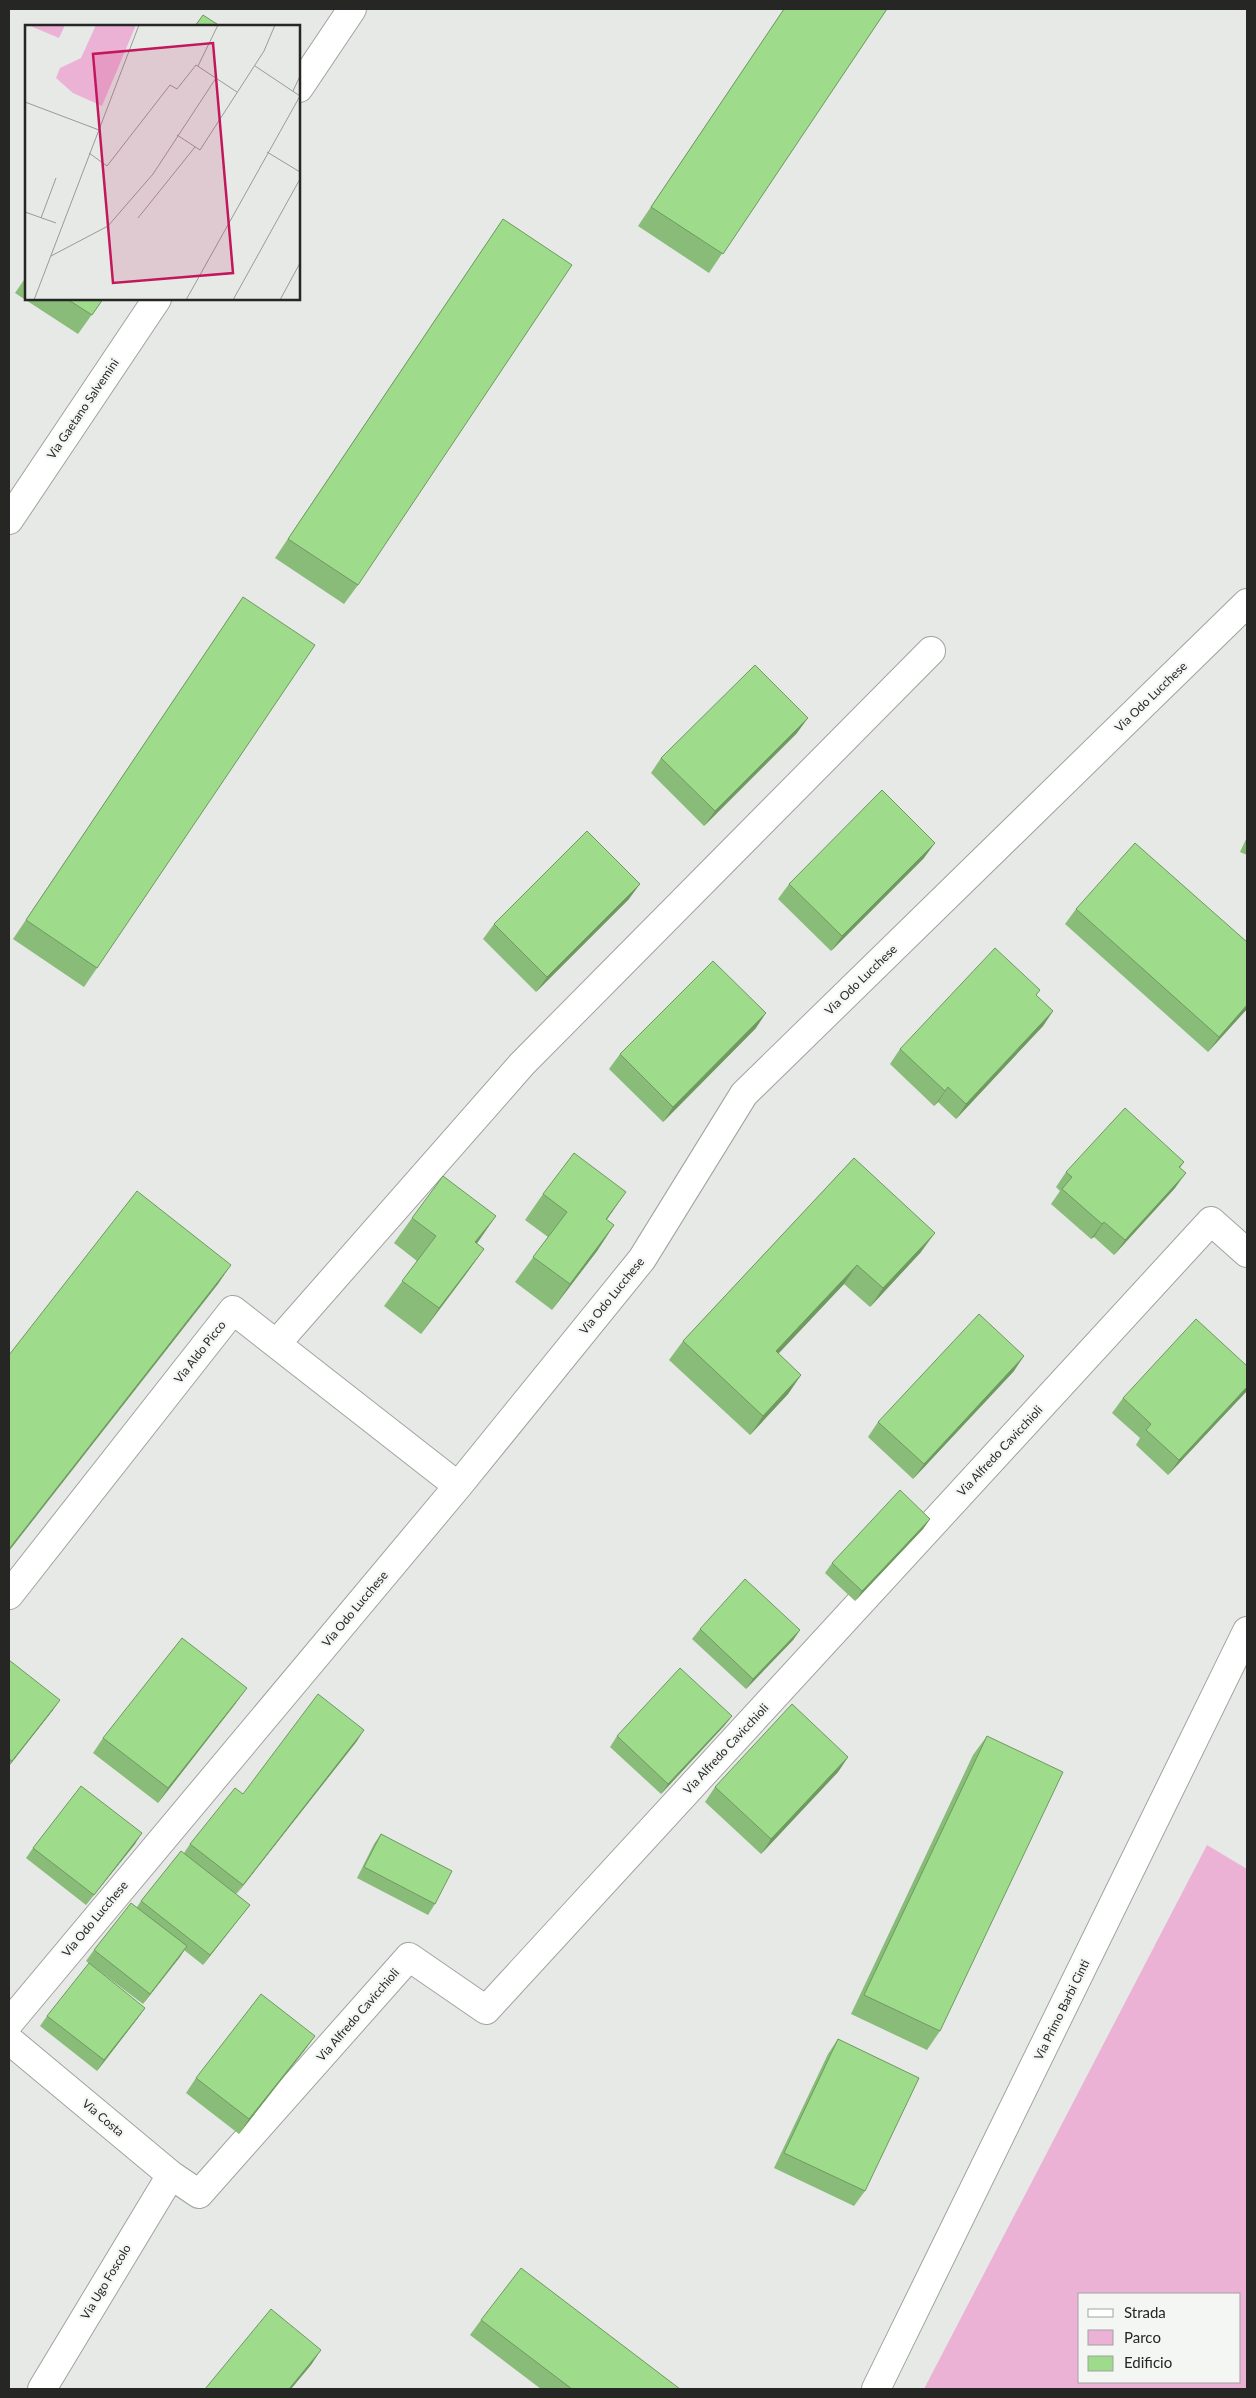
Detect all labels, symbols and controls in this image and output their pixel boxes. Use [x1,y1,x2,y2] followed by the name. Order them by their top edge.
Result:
[25,25,300,300] inset map
[43,356,122,462] street label: Via Gaetano Salvemini
[1111,658,1190,735] street label: Via Odo Lucchese
[821,941,900,1018] street label: Via Odo Lucchese
[576,1254,647,1337] street label: Via Odo Lucchese
[171,1317,229,1386] street label: Via Aldo Picco
[954,1402,1046,1499] street label: Via Alfredo Cavicchioli
[318,1568,391,1650] street label: Via Odo Lucchese
[680,1700,772,1797] street label: Via Alfredo Cavicchioli
[58,1878,131,1960] street label: Via Odo Lucchese
[1031,1957,1092,2062] street label: Via Primo Barbi Cinti
[313,1965,402,2064] street label: Via Alfredo Cavicchioli
[79,2096,127,2140] street label: Via Costa
[77,2241,134,2322] street label: Via Ugo Foscolo
[1078,2293,1241,2383] legend
[1124,2303,1166,2321] text: Strada
[1124,2328,1161,2346] text: Parco
[1124,2353,1172,2371] text: Edificio

